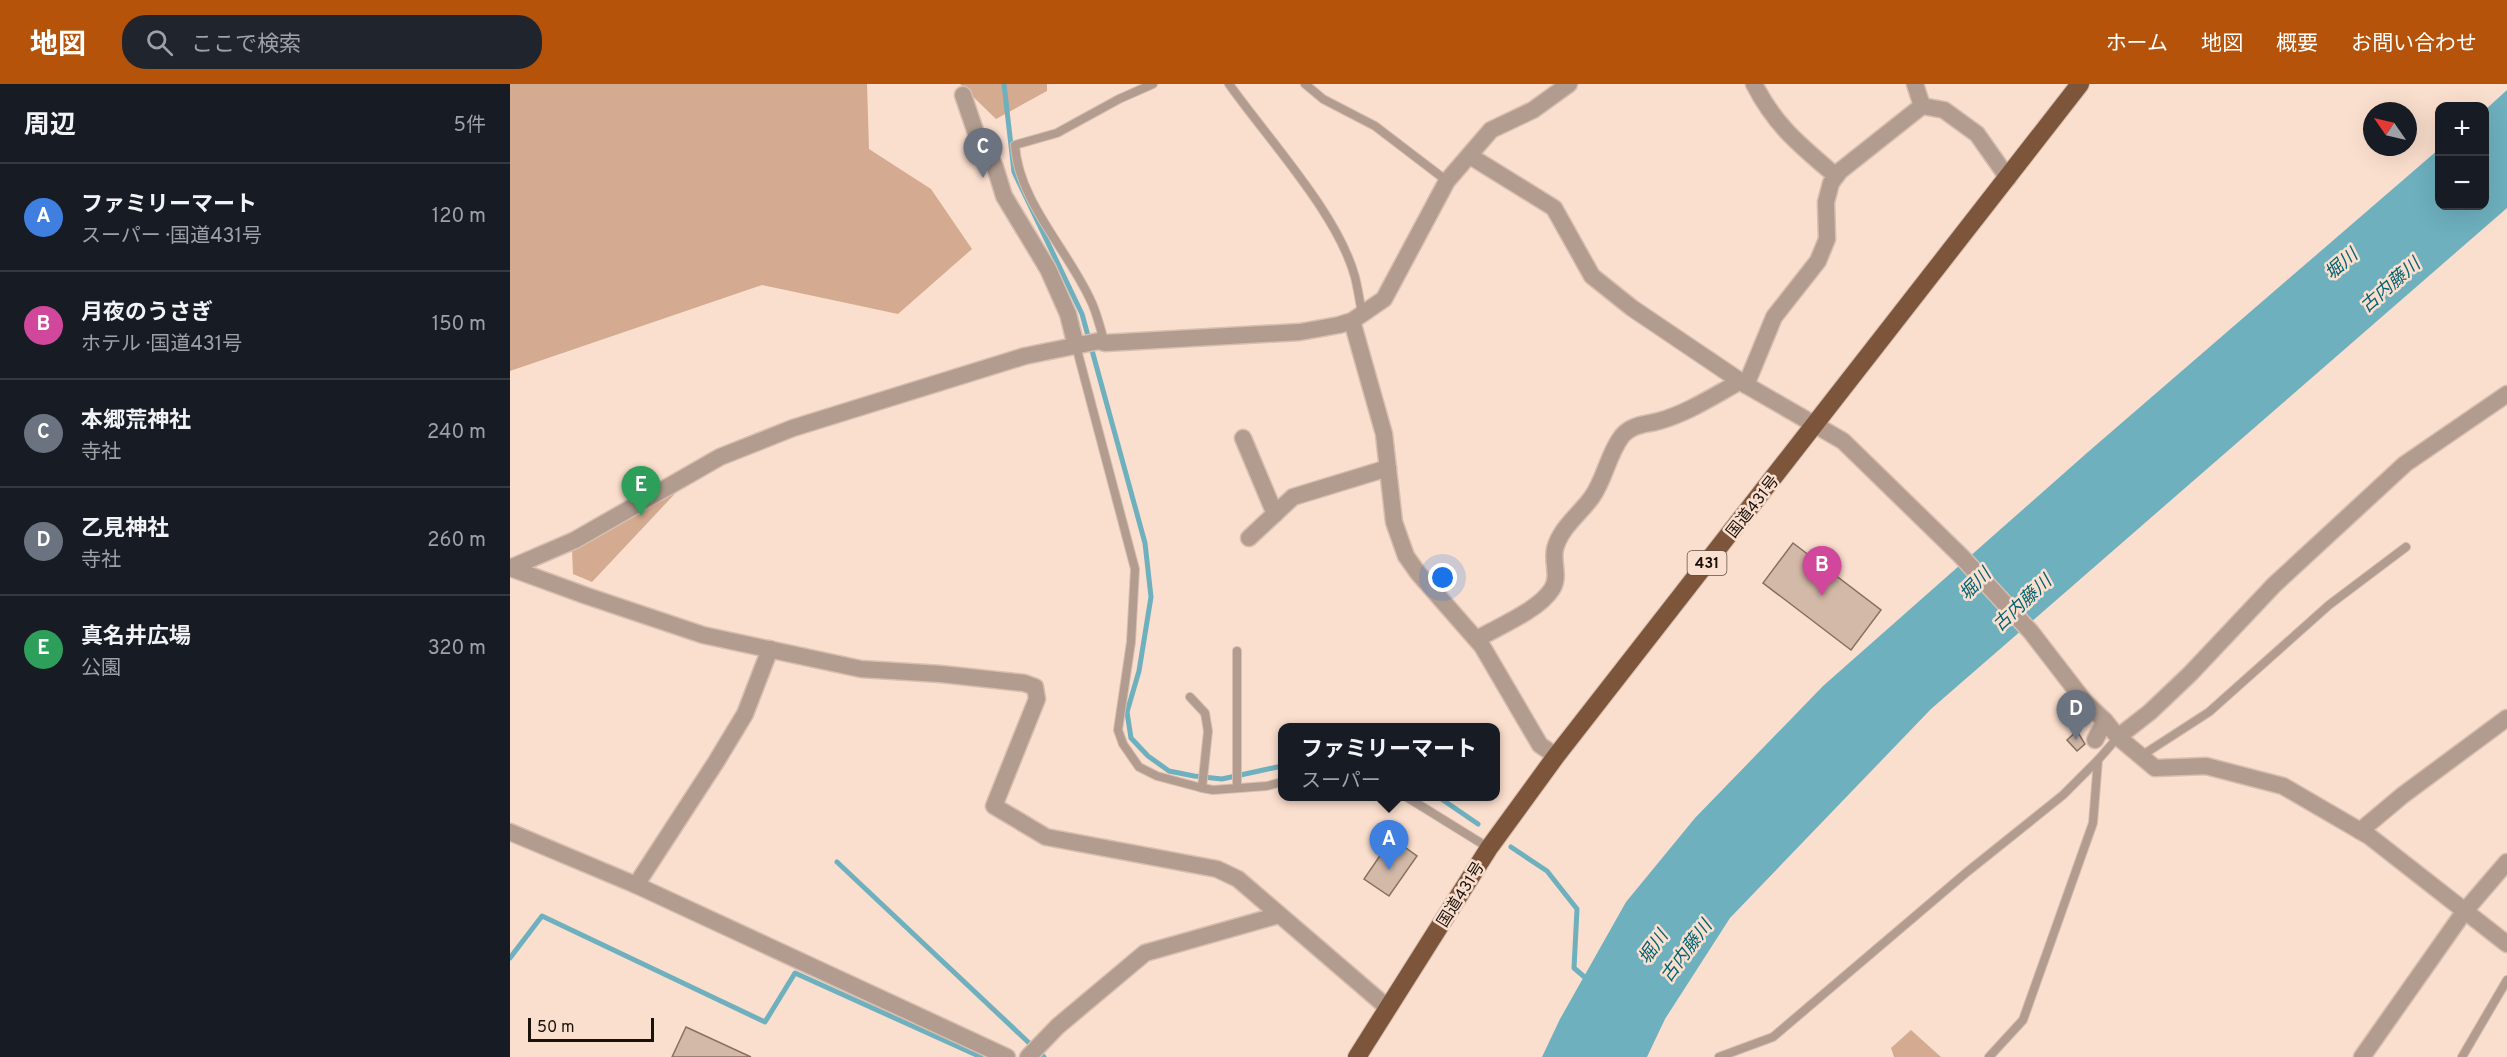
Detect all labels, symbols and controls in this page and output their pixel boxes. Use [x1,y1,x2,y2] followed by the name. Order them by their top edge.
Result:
[122,15,542,69] search box
[143,26,176,59] icon: search
[30,28,86,64] text: 地図
[2106,31,2168,58] text: ホーム
[2201,31,2243,58] text: 地図
[2276,31,2318,58] text: 概要
[2351,31,2477,58] text: お問い合わせ
[191,32,301,59] text: ここで検索
[2363,102,2417,156] north arrow
[2435,102,2489,210] map controls
[2435,102,2489,156] button: +
[24,110,76,143] text: 周辺
[454,113,486,139] text: 5件
[964,128,1002,178] pin: C
[2435,156,2489,210] button: −
[81,192,257,219] text: ファミリーマート
[36,204,51,230] text: A
[432,204,486,230] text: 120 m
[81,224,262,250] text: スーパー · 国道431号
[2321,243,2365,286] water label: 堀川
[2356,253,2427,318] water label: 古内藤川
[81,300,213,327] text: 月夜のうさぎ
[37,312,50,338] text: B
[432,312,486,338] text: 150 m
[81,332,242,358] text: ホテル · 国道431号
[81,408,191,435] text: 本郷荒神社
[37,420,50,446] text: C
[427,420,486,446] text: 240 m
[81,440,121,466] text: 寺社
[622,466,660,516] pin: E
[1723,472,1784,542] street label: 国道431号
[81,516,169,543] text: 乙見神社
[36,528,51,554] text: D
[427,528,486,554] text: 260 m
[1802,546,1842,596] pin: B
[81,548,121,574] text: 寺社
[1688,551,1726,575] road number: 431
[1428,563,1457,592] your location
[1955,563,1998,606] water label: 堀川
[1989,570,2059,637] water label: 古内藤川
[81,624,191,651] text: 真名井広場
[37,636,50,662] text: E
[428,636,486,662] text: 320 m
[81,656,121,682] text: 公園
[2056,690,2096,740] pin: D
[1278,723,1500,801] popup
[1301,737,1477,764] text: ファミリーマート
[1301,769,1381,795] text: スーパー
[1370,820,1408,870] pin: A
[1434,859,1490,932] street label: 国道431号
[1656,915,1719,988] water label: 古内藤川
[1634,925,1675,969] water label: 堀川
[528,1015,654,1042] scale bar
[537,1018,575,1038] text: 50 m

